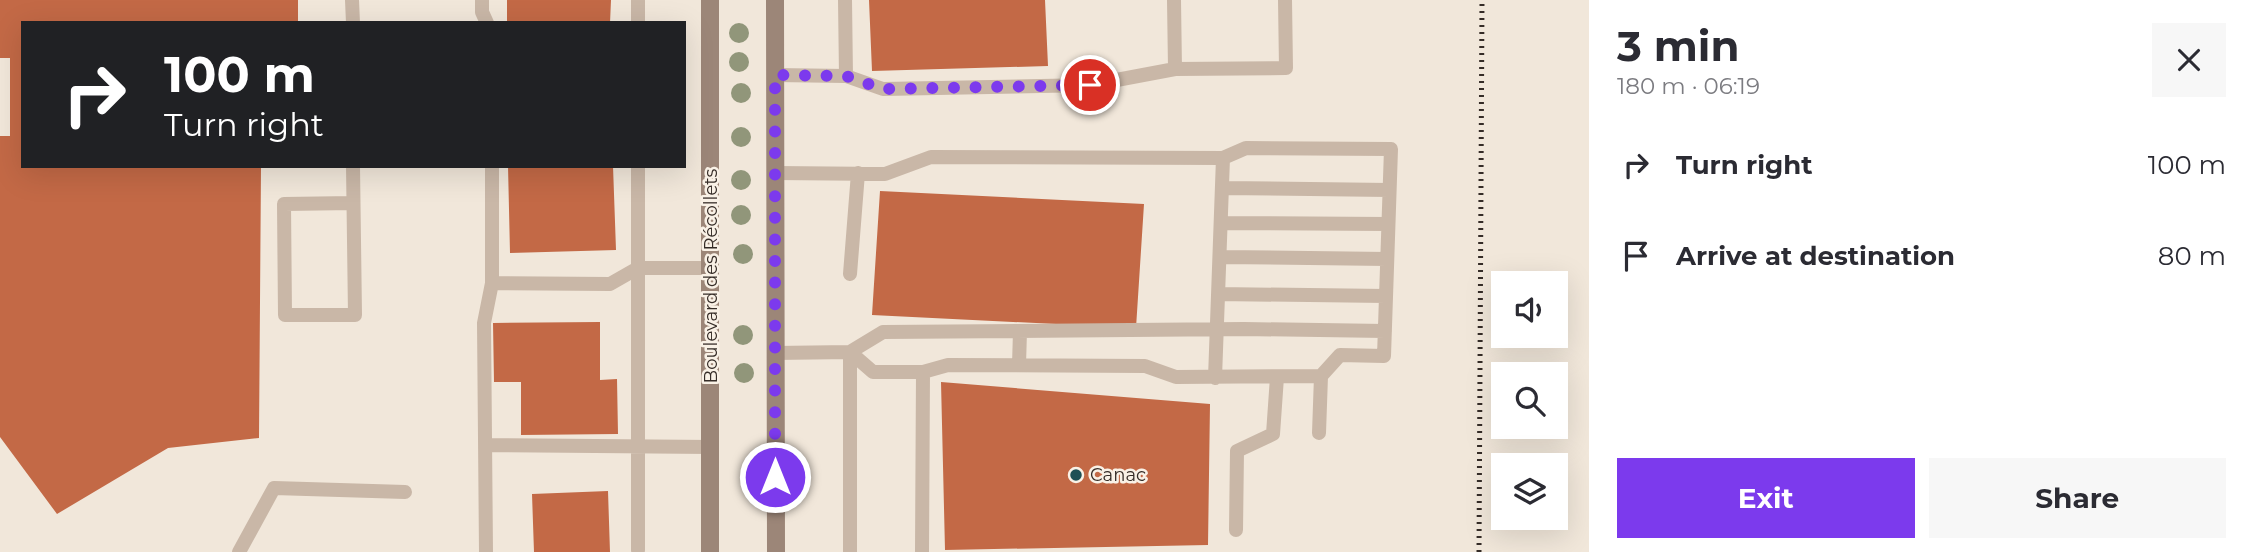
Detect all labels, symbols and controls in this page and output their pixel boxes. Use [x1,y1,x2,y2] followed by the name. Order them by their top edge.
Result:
[1617,20,1739,72] text: 3 min
[2152,23,2226,97] button: close
[164,45,315,104] text: 100 m
[49,49,140,140] icon: right
[1060,55,1120,115] pin
[1071,66,1109,104] icon: arrive
[1617,72,1760,100] text: 180 m · 06:19
[164,105,324,144] text: Turn right
[1617,146,1655,184] icon: right
[1676,149,1812,181] text: Turn right
[2148,149,2226,181] text: 100 m
[700,168,722,383] street label: Boulevard des Récollets
[1617,237,1655,275] icon: arrive
[1676,240,1955,272] text: Arrive at destination
[2158,240,2226,272] text: 80 m
[1491,271,1568,530] map controls
[1491,271,1568,348] button: sound
[1491,362,1568,439] button: search
[738,440,812,514] position arrow
[1491,453,1568,530] button: layers
[1617,458,1915,538] button: Exit
[1929,458,2226,538] button: Share
[1090,464,1146,486] place label: Canac
[1068,467,1084,483] marker: Canac

